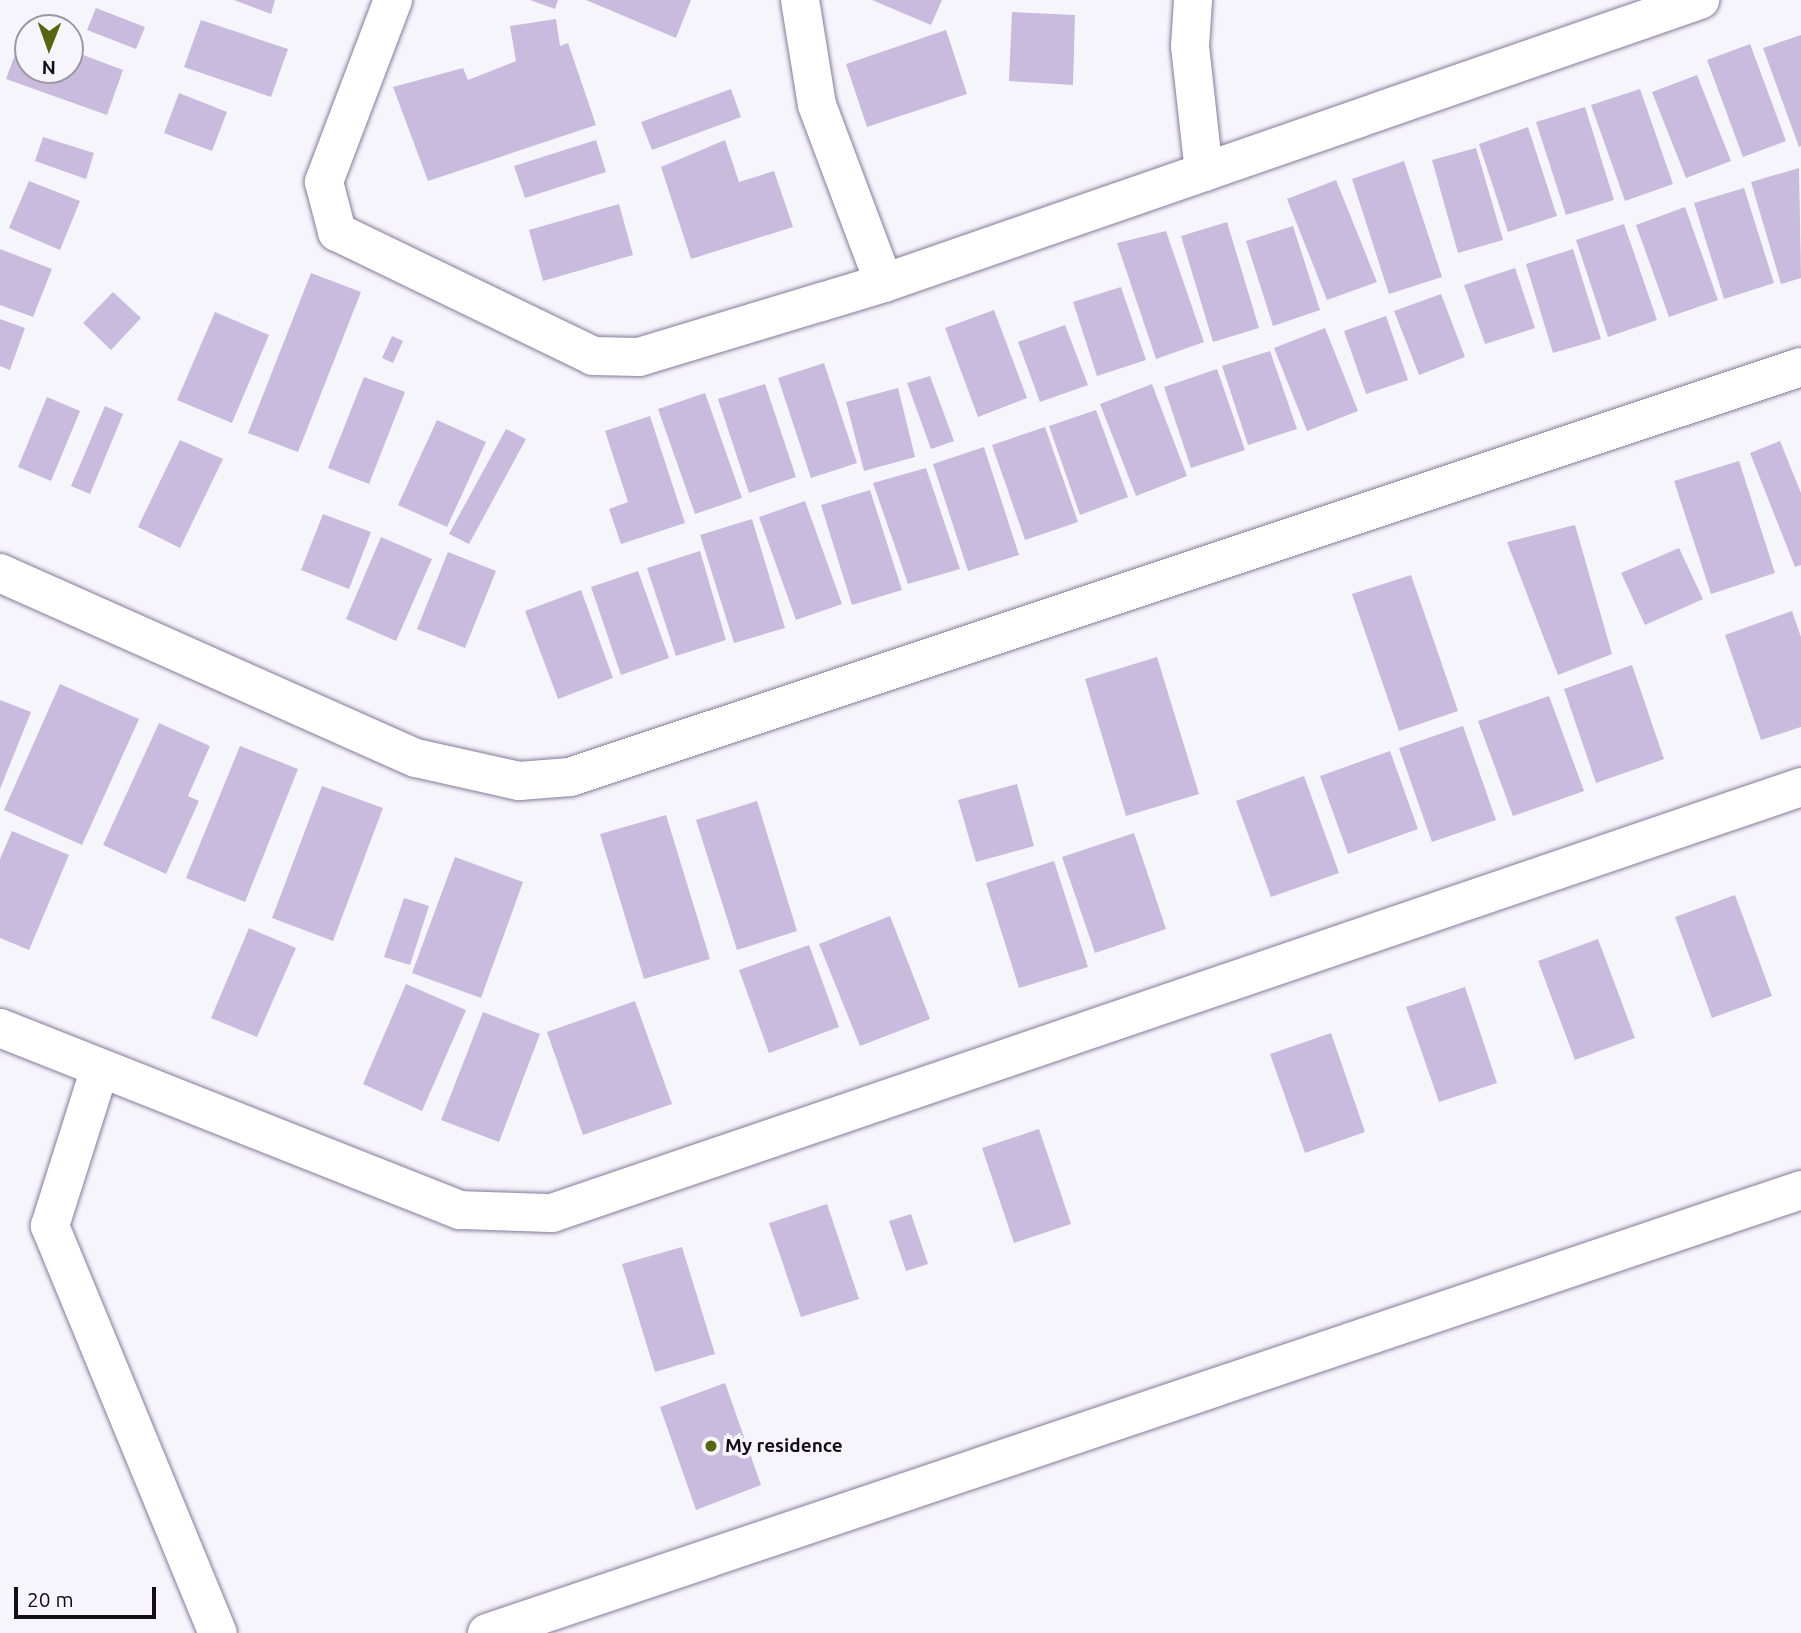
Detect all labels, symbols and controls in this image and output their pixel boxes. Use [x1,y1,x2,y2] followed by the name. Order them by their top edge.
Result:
[14,14,84,84] north arrow
[41,57,56,79] text: N
[725,1435,843,1457] place label: My residence
[703,1438,719,1454] marker: My residence
[18,1574,159,1618] scale bar
[27,1587,74,1611] text: 20 m

